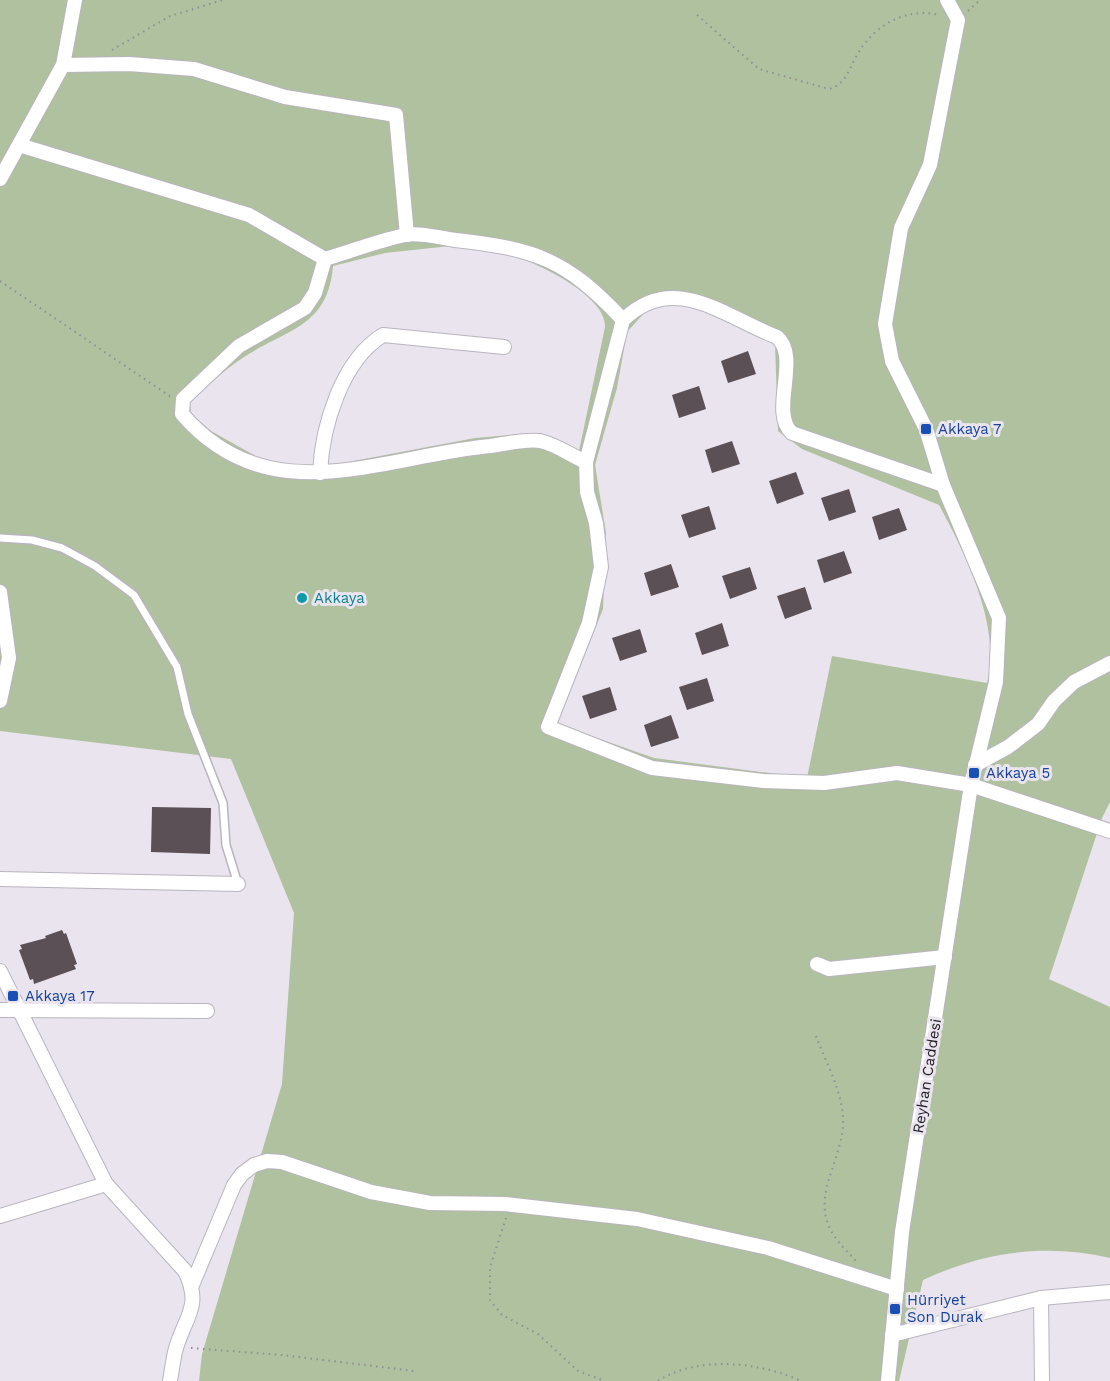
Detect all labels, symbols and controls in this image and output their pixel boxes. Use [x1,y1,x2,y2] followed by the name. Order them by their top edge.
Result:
[938,420,1001,438] place label: Akkaya 7
[919,422,933,436] marker: Akkaya 7
[314,589,365,607] place label: Akkaya
[295,591,309,605] marker: Akkaya
[986,764,1050,782] place label: Akkaya 5
[967,766,981,780] marker: Akkaya 5
[25,987,95,1005] place label: Akkaya 17
[6,989,20,1003] marker: Akkaya 17
[909,1017,945,1135] street label: Reyhan Caddesi
[907,1291,983,1326] place label: Hürriyet Son Durak
[888,1302,902,1316] marker: Hürriyet Son Durak

